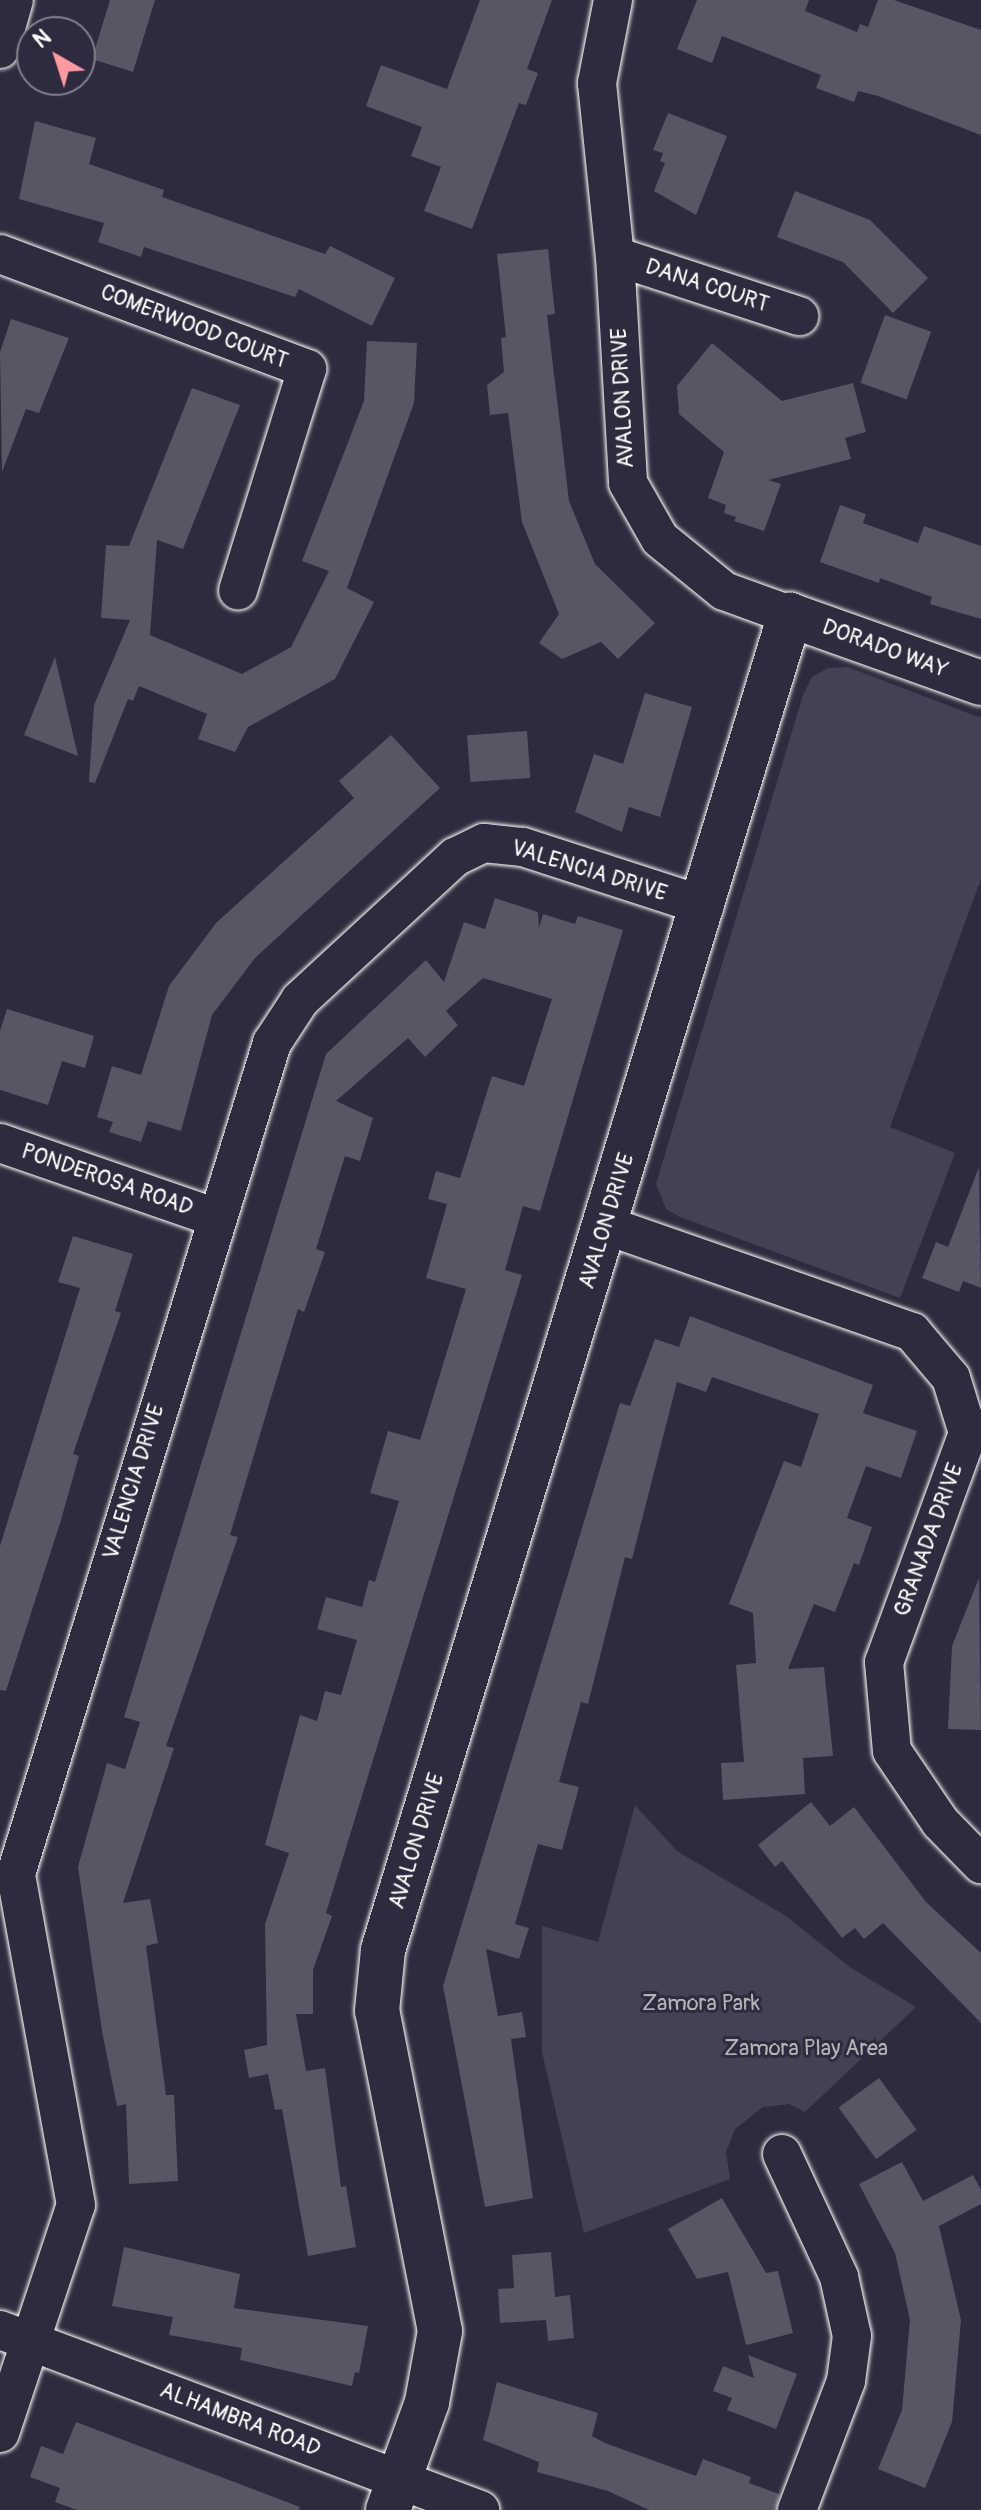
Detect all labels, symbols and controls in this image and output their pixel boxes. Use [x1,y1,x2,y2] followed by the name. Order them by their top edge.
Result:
[16,16,96,96] north arrow
[28,23,57,54] text: N
[642,254,772,318] street label: DANA COURT
[97,279,291,375] street label: COMERWOOD COURT
[606,327,640,469] street label: AVALON DRIVE
[819,614,951,684] street label: DORADO WAY
[508,835,670,907] street label: VALENCIA DRIVE
[18,1138,196,1222] street label: PONDEROSA ROAD
[574,1150,640,1292] street label: AVALON DRIVE
[98,1401,170,1563] street label: VALENCIA DRIVE
[889,1460,969,1620] street label: GRANADA DRIVE
[384,1770,450,1912] street label: AVALON DRIVE
[642,1991,760,2017] park label: Zamora Park
[724,2036,888,2062] park label: Zamora Play Area
[156,2377,324,2463] street label: ALHAMBRA ROAD

